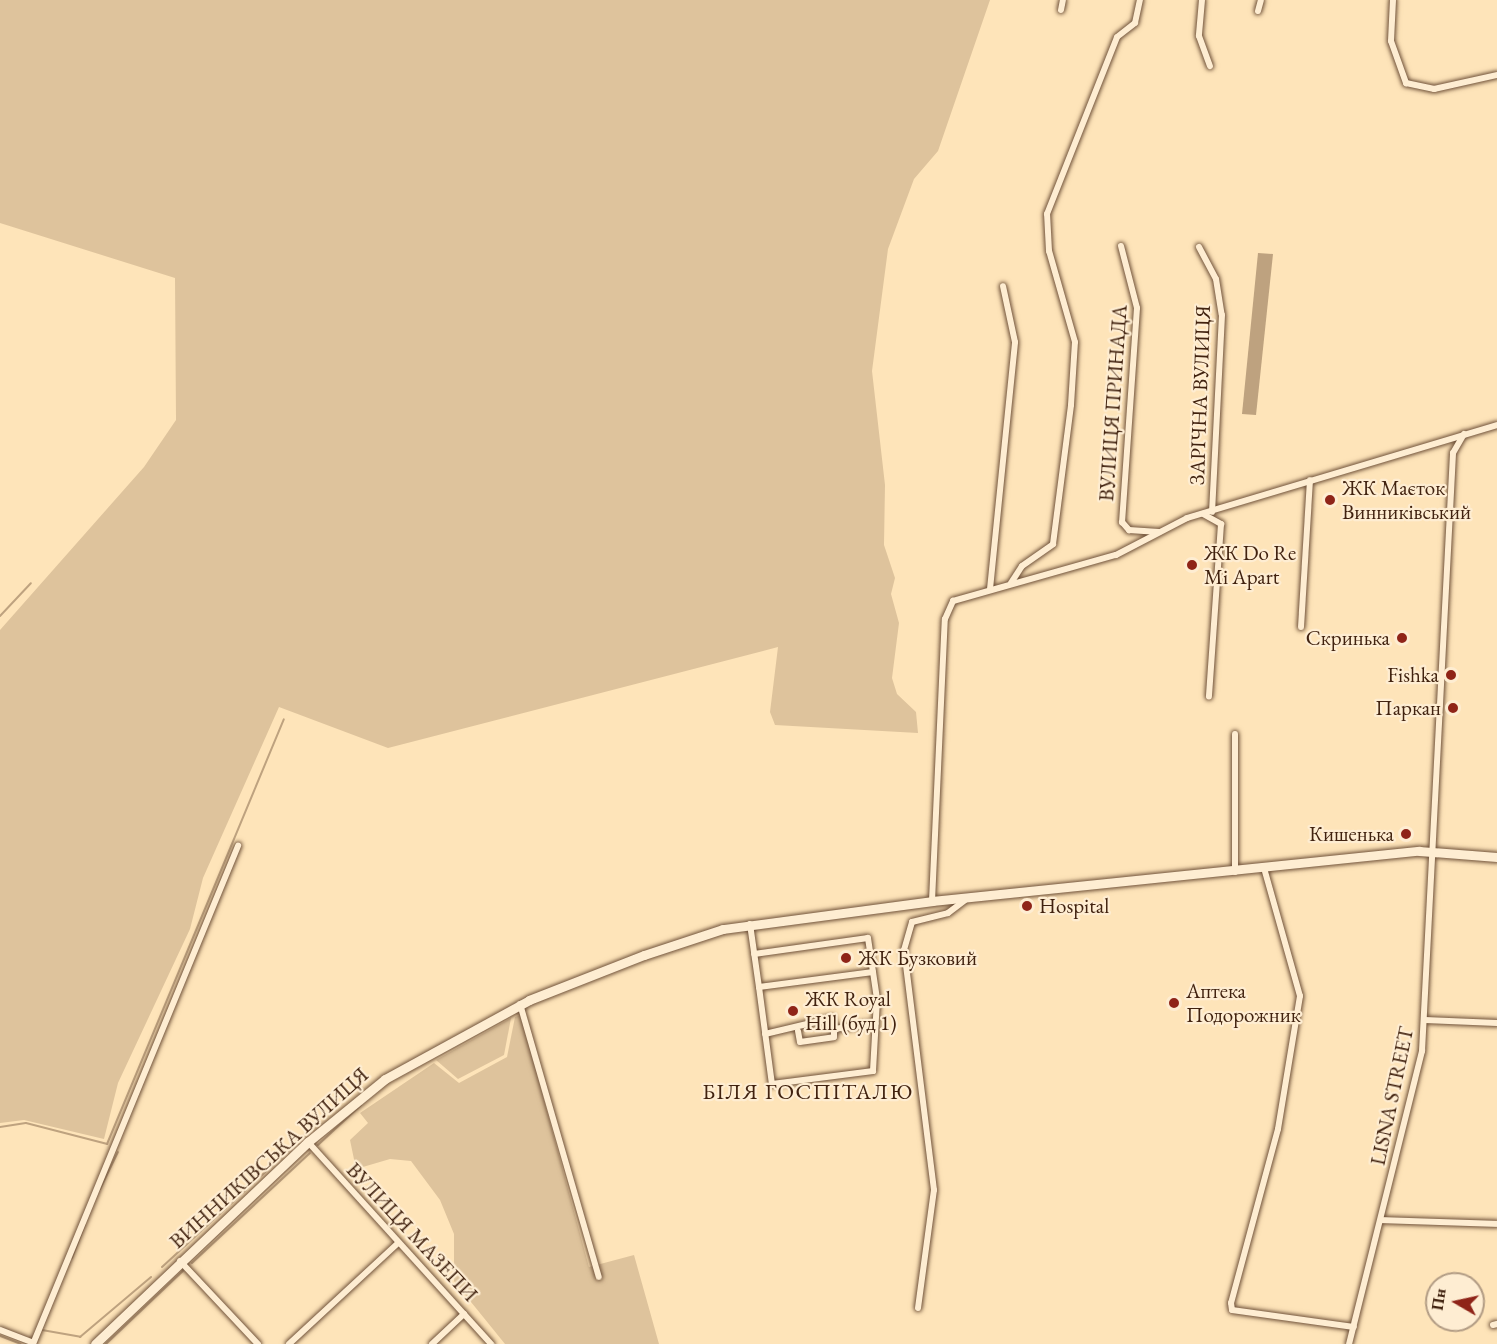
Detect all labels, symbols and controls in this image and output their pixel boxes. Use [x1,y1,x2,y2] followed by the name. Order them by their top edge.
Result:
[1094,304,1132,502] street label: ВУЛИЦЯ ПРИНАДА
[1184,305,1216,485] street label: ЗАРІЧНА ВУЛИЦЯ
[1342,475,1471,525] place label: ЖК Маєток Винниківський
[1323,493,1337,507] marker: ЖК Маєток Винниківський
[1204,540,1296,590] place label: ЖК Do Re Mi Apart
[1185,558,1199,572] marker: ЖК Do Re Mi Apart
[1306,625,1390,651] place label: Скринька
[1395,631,1409,645] marker: Скринька
[1387,662,1439,688] place label: Fishka
[1444,668,1458,682] marker: Fishka
[1375,695,1441,721] place label: Паркан
[1446,701,1460,715] marker: Паркан
[1309,821,1394,847] place label: Кишенька
[1399,827,1413,841] marker: Кишенька
[1039,893,1109,919] place label: Hospital
[1020,899,1034,913] marker: Hospital
[858,945,977,971] place label: ЖК Бузковий
[839,951,853,965] marker: ЖК Бузковий
[1186,978,1301,1028] place label: Аптека Подорожник
[805,986,897,1036] place label: ЖК Royal Hill (буд 1)
[1167,996,1181,1010] marker: Аптека Подорожник
[786,1004,800,1018] marker: ЖК Royal Hill (буд 1)
[1365,1024,1419,1168] street label: LISNA STREET
[164,1062,374,1254] street label: ВИННИКІВСЬКА ВУЛИЦЯ
[702,1079,914,1105] district label: БІЛЯ ГОСПІТАЛЮ
[341,1157,483,1307] street label: ВУЛИЦЯ МАЗЕПИ
[1425,1272,1485,1332] north arrow
[1427,1287,1451,1312] text: Пн

